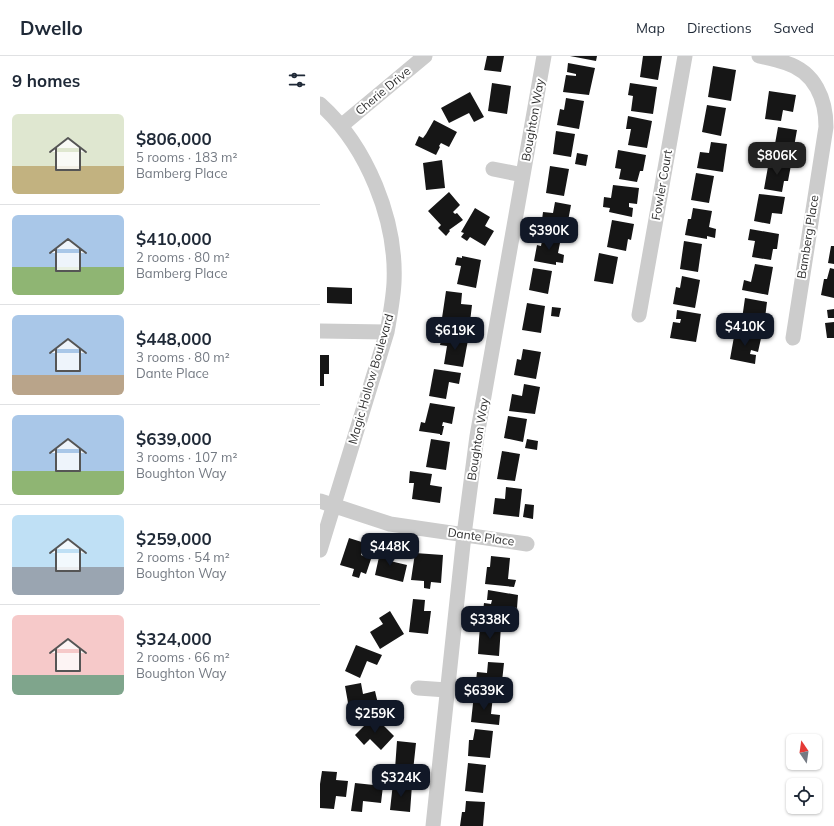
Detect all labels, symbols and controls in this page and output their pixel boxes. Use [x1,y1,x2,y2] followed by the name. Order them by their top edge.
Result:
[20,16,83,40] text: Dwello
[636,19,665,37] text: Map
[687,19,752,37] text: Directions
[774,19,814,37] text: Saved
[352,63,413,118] street label: Cherie Drive
[286,69,308,91] icon: filters
[12,70,80,91] text: 9 homes
[518,77,547,162] street label: Boughton Way
[136,128,212,149] text: $806,000
[44,130,92,178] icon: home
[749,142,805,176] pin: $806K
[757,147,797,163] text: $806K
[136,149,237,165] text: 5 rooms · 183 m²
[648,149,675,221] street label: Fowler Court
[136,165,228,181] text: Bamberg Place
[793,194,822,280] street label: Bamberg Place
[521,217,577,251] pin: $390K
[529,222,569,238] text: $390K
[136,228,212,249] text: $410,000
[44,231,92,279] icon: home
[136,249,230,265] text: 2 rooms · 80 m²
[136,265,228,281] text: Bamberg Place
[345,312,396,446] street label: Magic Hollow Boulevard
[717,313,773,347] pin: $410K
[427,317,483,351] pin: $619K
[725,318,765,334] text: $410K
[435,322,475,338] text: $619K
[136,328,212,349] text: $448,000
[44,331,92,379] icon: home
[136,349,230,365] text: 3 rooms · 80 m²
[136,365,209,381] text: Dante Place
[464,396,492,481] street label: Boughton Way
[136,428,212,449] text: $639,000
[44,431,92,479] icon: home
[136,449,237,465] text: 3 rooms · 107 m²
[136,465,227,481] text: Boughton Way
[447,524,515,549] street label: Dante Place
[136,528,212,549] text: $259,000
[44,531,92,579] icon: home
[362,533,418,567] pin: $448K
[370,538,410,554] text: $448K
[136,549,230,565] text: 2 rooms · 54 m²
[136,565,227,581] text: Boughton Way
[462,606,518,640] pin: $338K
[470,611,510,627] text: $338K
[136,628,212,649] text: $324,000
[44,631,92,679] icon: home
[136,649,230,665] text: 2 rooms · 66 m²
[136,665,227,681] text: Boughton Way
[456,677,512,711] pin: $639K
[464,682,504,698] text: $639K
[347,700,403,734] pin: $259K
[355,705,395,721] text: $259K
[786,734,822,770] north arrow
[786,734,822,814] map controls
[373,764,429,798] pin: $324K
[381,769,421,785] text: $324K
[786,778,822,814] button: locate

